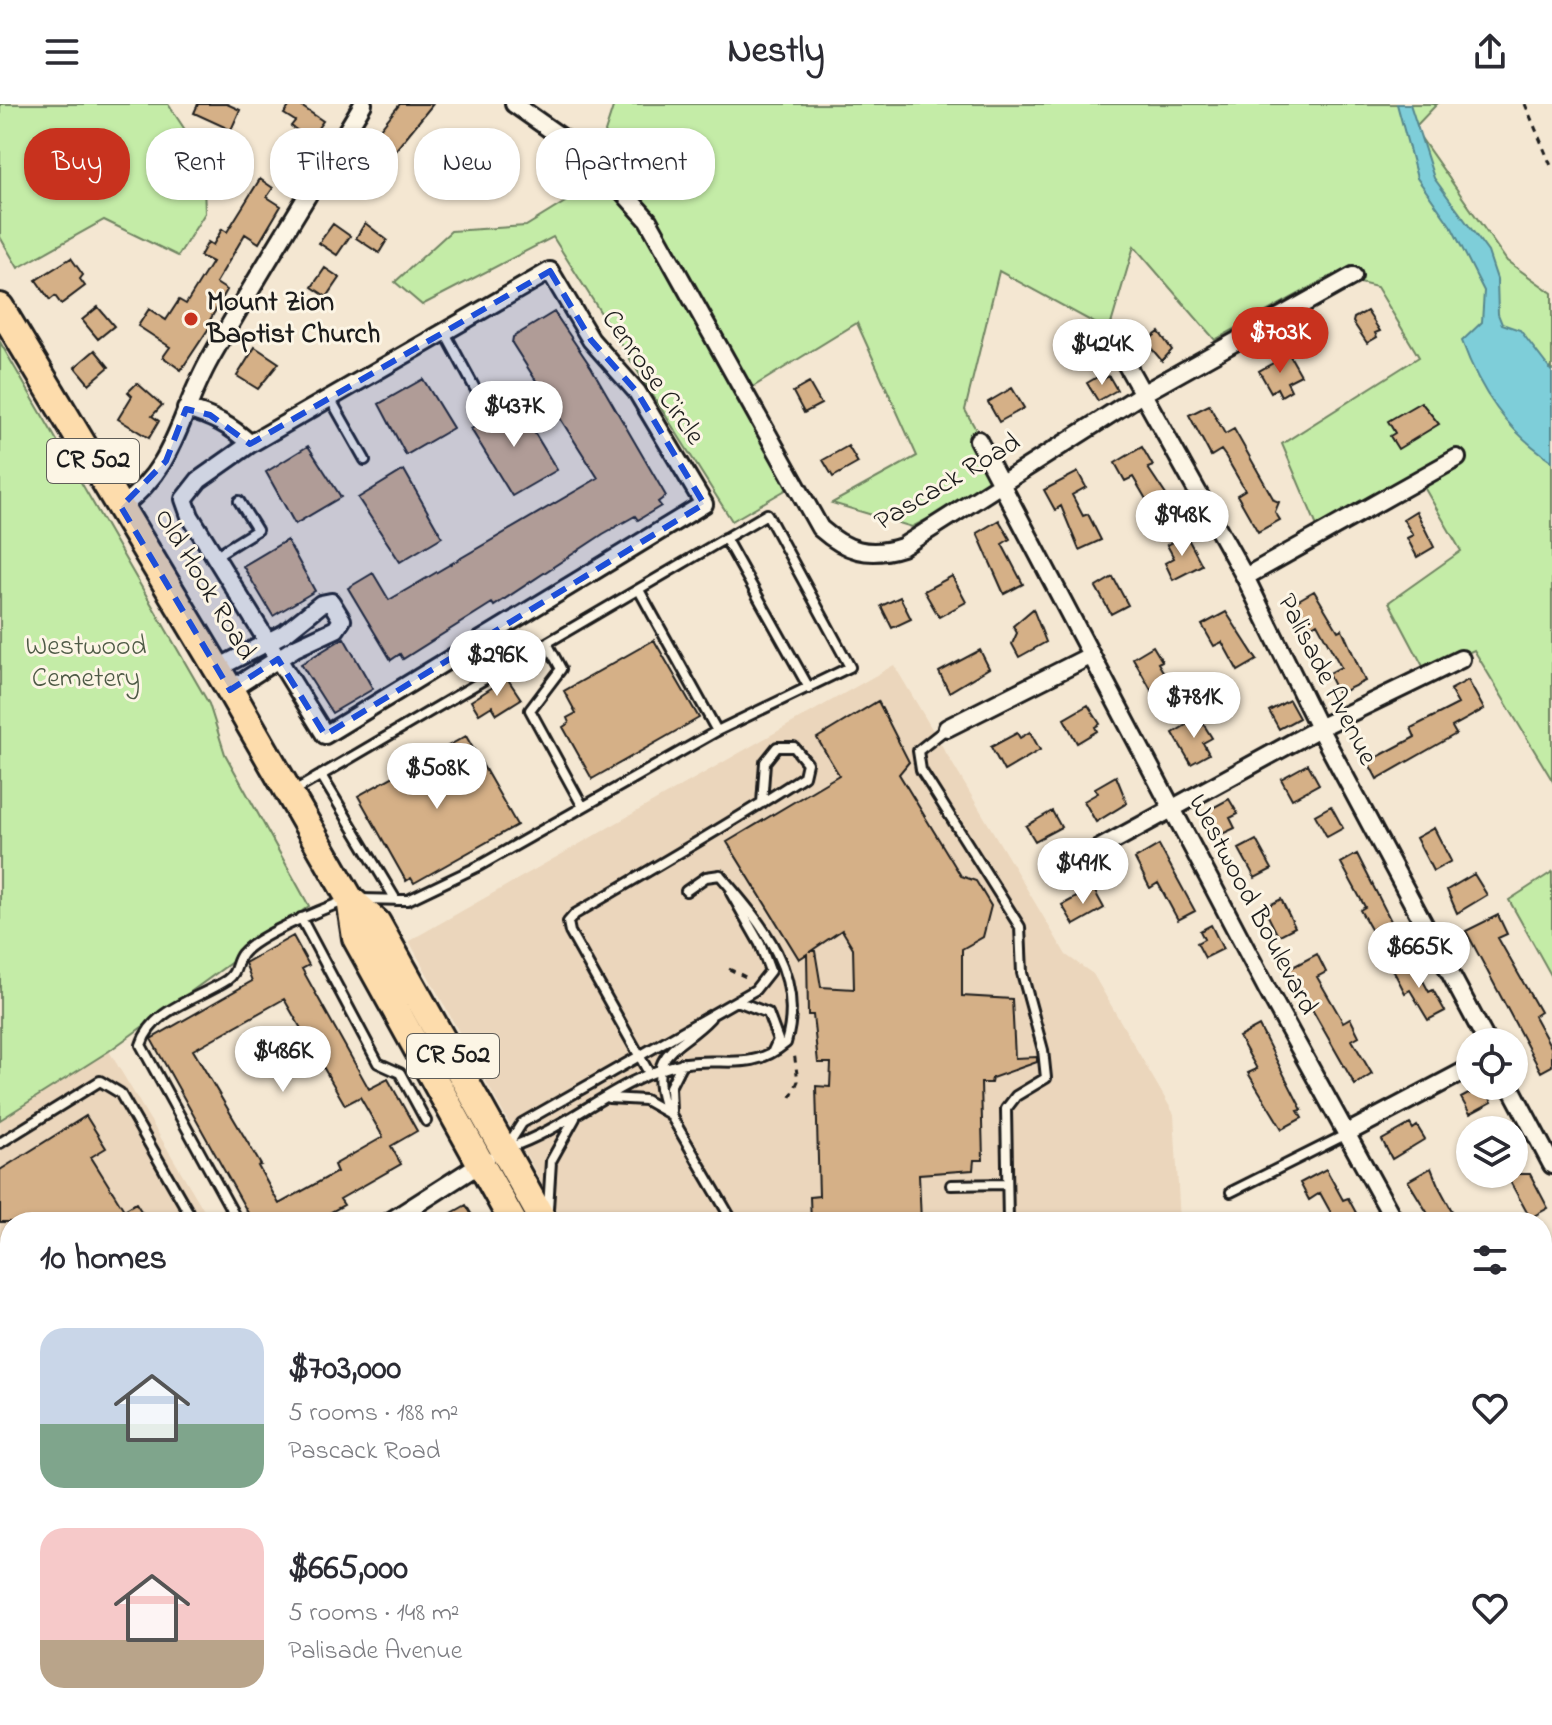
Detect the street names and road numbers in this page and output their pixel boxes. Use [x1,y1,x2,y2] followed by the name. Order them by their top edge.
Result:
[590,302,714,455] street label: Cenrose Circle
[867,423,1029,543] street label: Pascack Road
[47,439,139,483] road number: CR 502
[143,501,266,669] street label: Old Hook Road
[1265,587,1387,773] street label: Palisade Avenue
[1176,787,1328,1023] street label: Westwood Boulevard
[407,1034,499,1078] road number: CR 502

